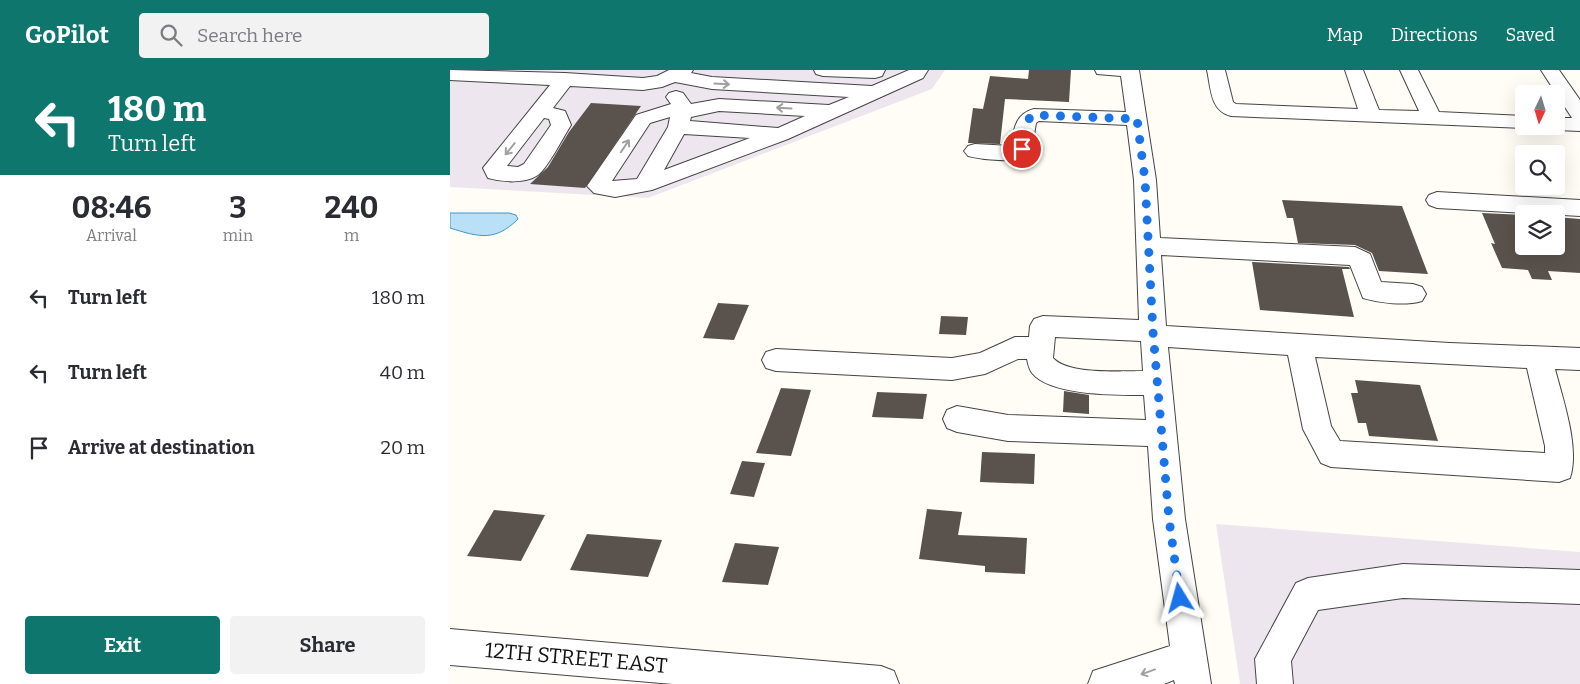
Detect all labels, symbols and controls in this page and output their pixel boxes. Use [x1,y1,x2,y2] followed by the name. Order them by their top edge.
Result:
[139,13,489,58] search box
[25,21,109,49] text: GoPilot
[157,21,185,49] icon: search
[197,24,303,47] text: Search here
[1327,24,1363,46] text: Map
[1391,24,1478,46] text: Directions
[1506,24,1555,46] text: Saved
[714,79,730,88] one-way arrow
[1515,85,1565,135] north arrow
[1515,85,1565,255] map controls
[108,88,206,130] text: 180 m
[25,90,90,155] icon: left
[776,104,792,113] one-way arrow
[1001,128,1043,170] pin
[108,130,196,157] text: Turn left
[1008,135,1036,163] icon: arrive
[620,139,630,153] one-way arrow
[504,142,515,155] one-way arrow
[1515,145,1565,195] button: search
[71,190,151,226] text: 08:46
[229,190,247,226] text: 3
[324,190,379,226] text: 240
[1515,205,1565,255] button: layers
[86,226,137,245] text: Arrival
[223,226,253,245] text: min
[344,226,359,245] text: m
[25,284,53,312] icon: left
[68,286,147,309] text: Turn left
[372,286,425,309] text: 180 m
[25,359,53,387] icon: left
[68,361,147,384] text: Turn left
[380,361,425,384] text: 40 m
[25,434,53,462] icon: arrive
[68,436,255,459] text: Arrive at destination
[381,436,425,459] text: 20 m
[1153,571,1205,623] position arrow
[25,616,220,674] button: Exit
[230,616,425,674] button: Share
[484,637,668,679] street label: 12TH STREET EAST
[1141,668,1156,677] one-way arrow

